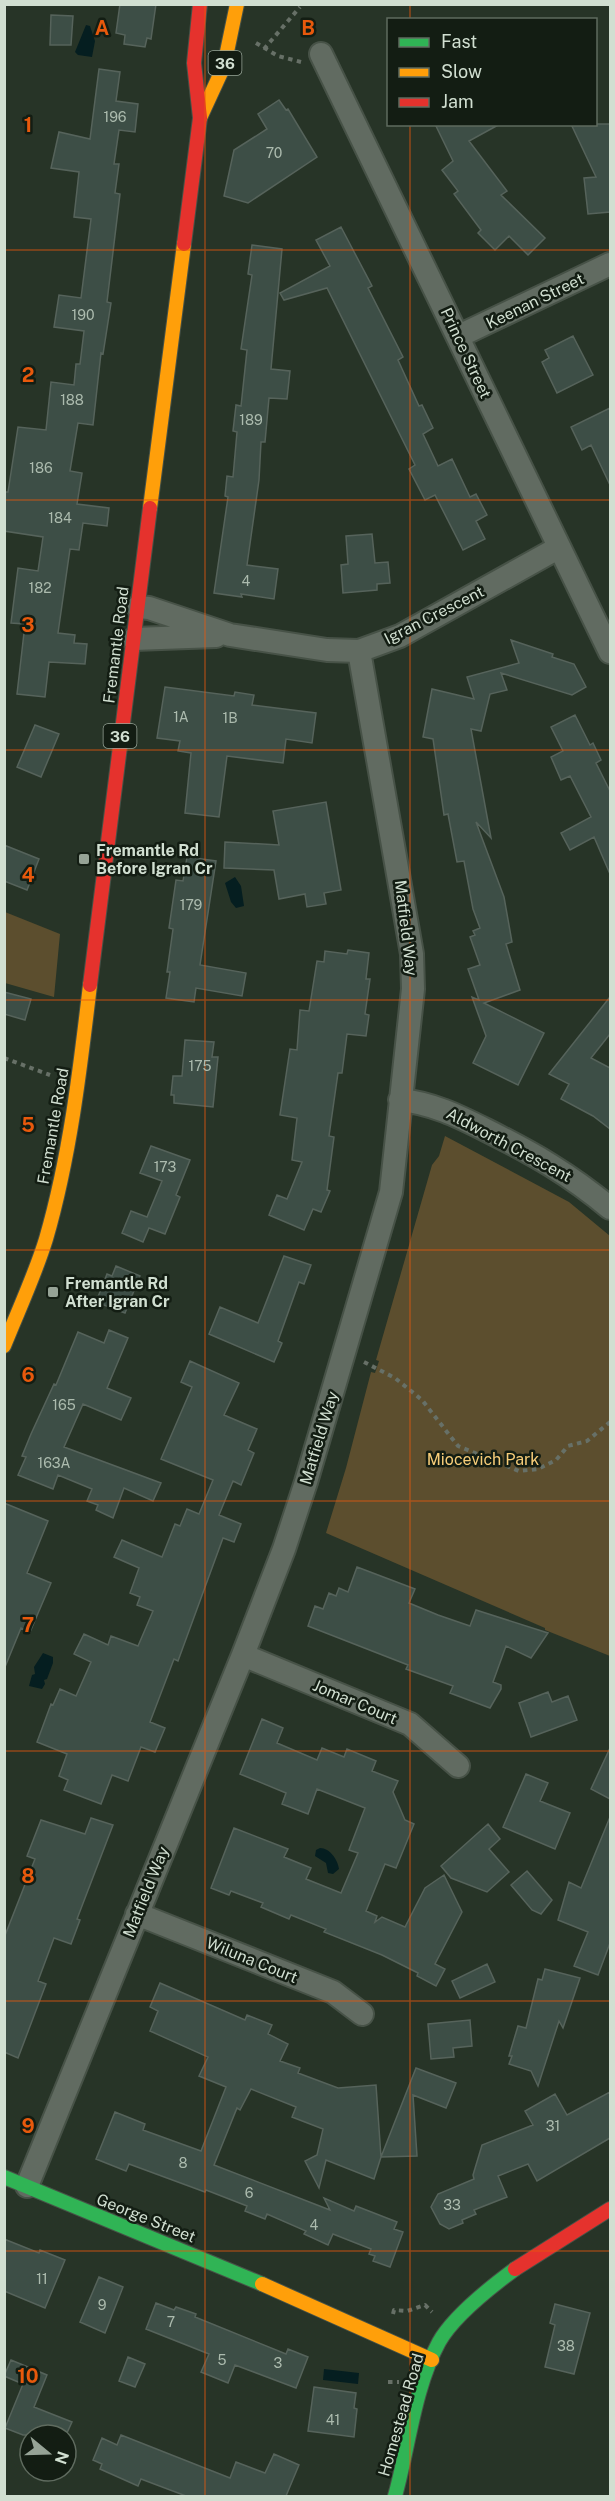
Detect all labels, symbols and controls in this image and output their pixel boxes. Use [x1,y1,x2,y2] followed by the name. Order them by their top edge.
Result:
[95,16,109,40] text: A
[301,16,315,40] text: B
[387,18,597,126] legend
[441,31,477,52] text: Fast
[208,51,242,75] road number: 36
[441,61,482,82] text: Slow
[441,91,474,112] text: Jam
[103,109,127,125] house number: 196
[24,113,32,137] text: 1
[266,145,282,161] house number: 70
[483,269,587,333] street label: Keenan Street
[437,305,495,401] street label: Prince Street
[72,307,94,323] house number: 190
[22,363,34,387] text: 2
[60,392,84,408] house number: 188
[239,412,263,428] house number: 189
[29,460,53,476] house number: 186
[48,510,72,526] house number: 184
[242,573,251,589] house number: 4
[28,580,52,596] house number: 182
[381,582,487,648] street label: Igran Crescent
[99,585,133,705] street label: Fremantle Road
[21,613,35,637] text: 3
[173,709,189,725] house number: 1A
[222,710,238,726] house number: 1B
[104,724,136,748] road number: 36
[96,841,213,878] place label: Fremantle Rd Before Igran Cr
[77,852,91,866] marker: Fremantle Rd Before Igran Cr
[21,863,35,887] text: 4
[391,879,421,978] street label: Matfield Way
[180,897,203,913] house number: 179
[188,1058,212,1074] house number: 175
[33,1066,73,1186] street label: Fremantle Road
[443,1104,575,1186] street label: Aldworth Crescent
[21,1113,35,1137] text: 5
[154,1159,177,1175] house number: 173
[65,1274,170,1311] place label: Fremantle Rd After Igran Cr
[46,1285,60,1299] marker: Fremantle Rd After Igran Cr
[21,1363,35,1387] text: 6
[296,1389,342,1487] street label: Matfield Way
[52,1397,76,1413] house number: 165
[427,1450,539,1469] park label: Miocevich Park
[37,1455,71,1471] house number: 163A
[22,1613,34,1637] text: 7
[310,1676,400,1728] street label: Jomar Court
[119,1843,173,1940] street label: Matfield Way
[21,1864,35,1888] text: 8
[204,1933,300,1987] street label: Wiluna Court
[21,2114,35,2138] text: 9
[546,2118,560,2134] house number: 31
[178,2155,188,2171] house number: 8
[245,2185,254,2201] house number: 6
[94,2190,198,2246] street label: George Street
[443,2197,461,2213] house number: 33
[310,2217,319,2233] house number: 4
[36,2271,48,2287] house number: 11
[98,2297,107,2313] house number: 9
[167,2314,175,2330] house number: 7
[557,2338,575,2354] house number: 38
[374,2351,428,2479] street label: Homestead Road
[218,2352,227,2368] house number: 5
[274,2355,283,2371] house number: 3
[17,2364,39,2388] text: 10
[326,2412,340,2428] house number: 41
[18,2423,78,2483] north arrow
[51,2449,73,2467] text: N

